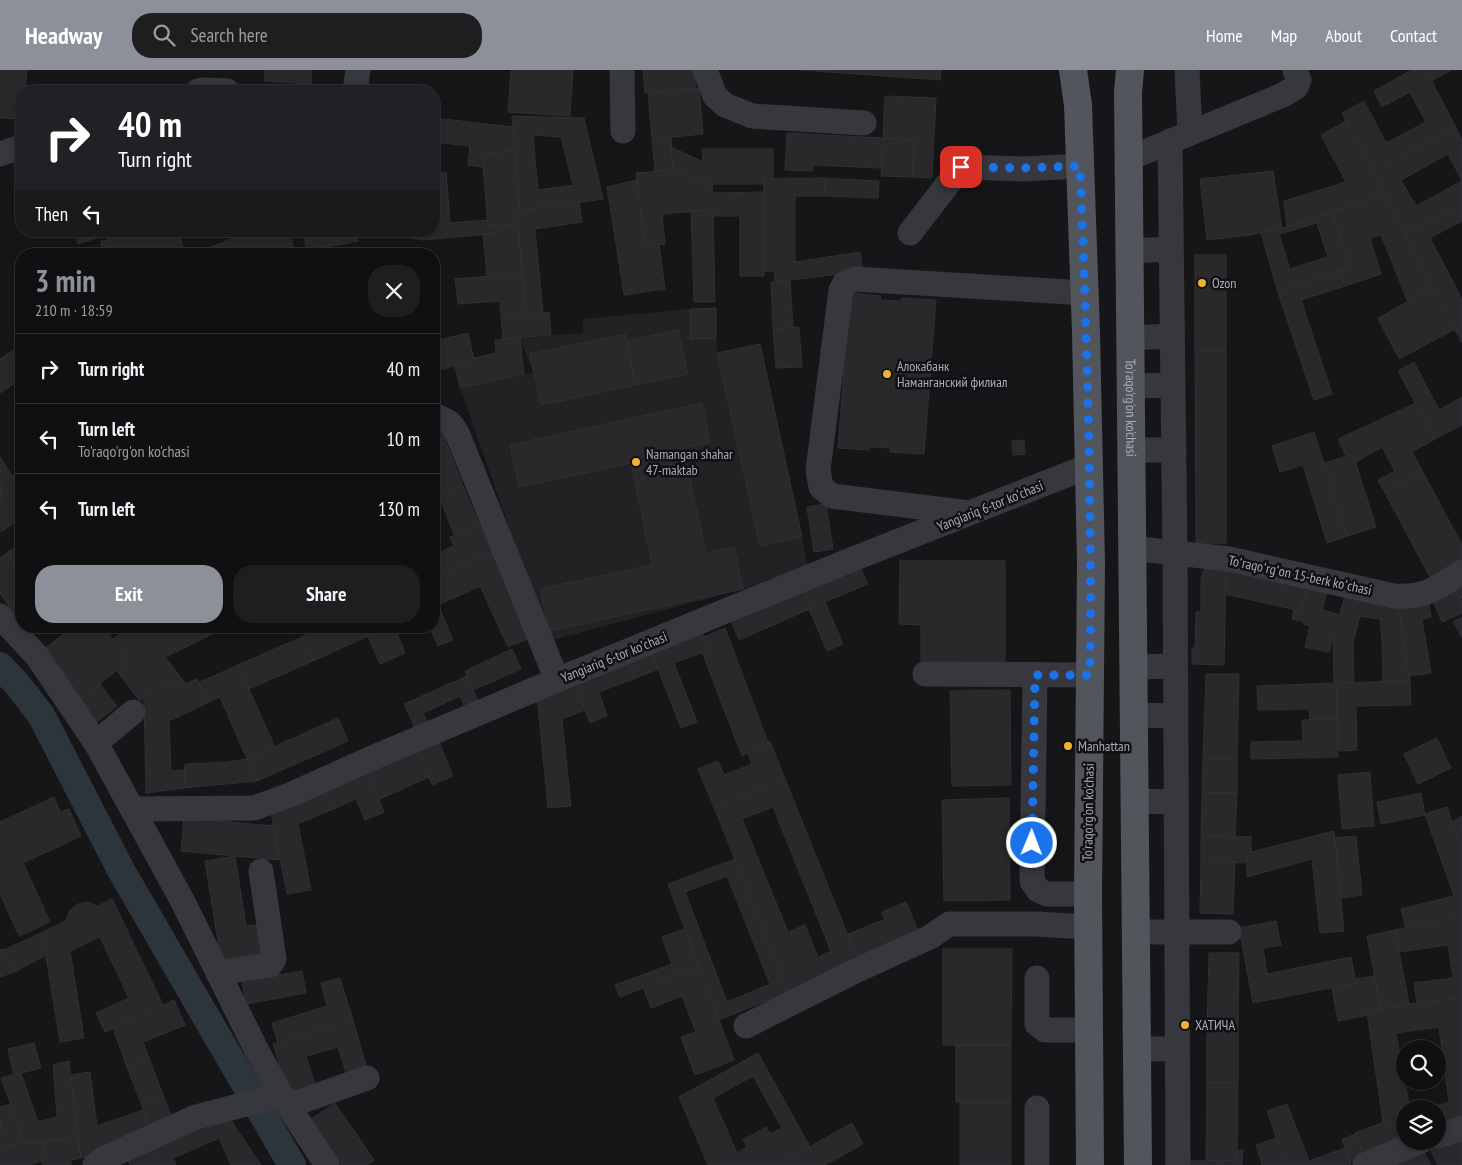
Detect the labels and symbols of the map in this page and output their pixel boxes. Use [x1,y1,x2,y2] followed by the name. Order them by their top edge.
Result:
[940,146,982,188] pin
[1212,274,1237,292] place label: Ozon
[1196,277,1208,289] marker: Ozon
[897,357,1008,391] place label: Алокабанк Наманганский филиал
[1121,359,1140,457] street label: To'raqo'rg'on ko'chasi
[881,368,893,380] marker: Алокабанк Наманганский филиал
[646,445,733,479] place label: Namangan shahar 47-maktab
[630,456,642,468] marker: Namangan shahar 47-maktab
[934,476,1046,536] street label: Yangiаriq 6-tor koʼchasi
[1227,551,1373,599] street label: Toʻraqoʻrgʻon 15-berk koʻchasi
[558,627,670,687] street label: Yangiаriq 6-tor koʼchasi
[1078,737,1130,755] place label: Manhattan
[1062,740,1074,752] marker: Manhattan
[1078,763,1098,861] street label: To'raqo'rg'on ko'chasi
[1005,816,1057,868] position arrow
[1195,1016,1235,1034] place label: ХАТИЧА
[1179,1019,1191,1031] marker: ХАТИЧА

